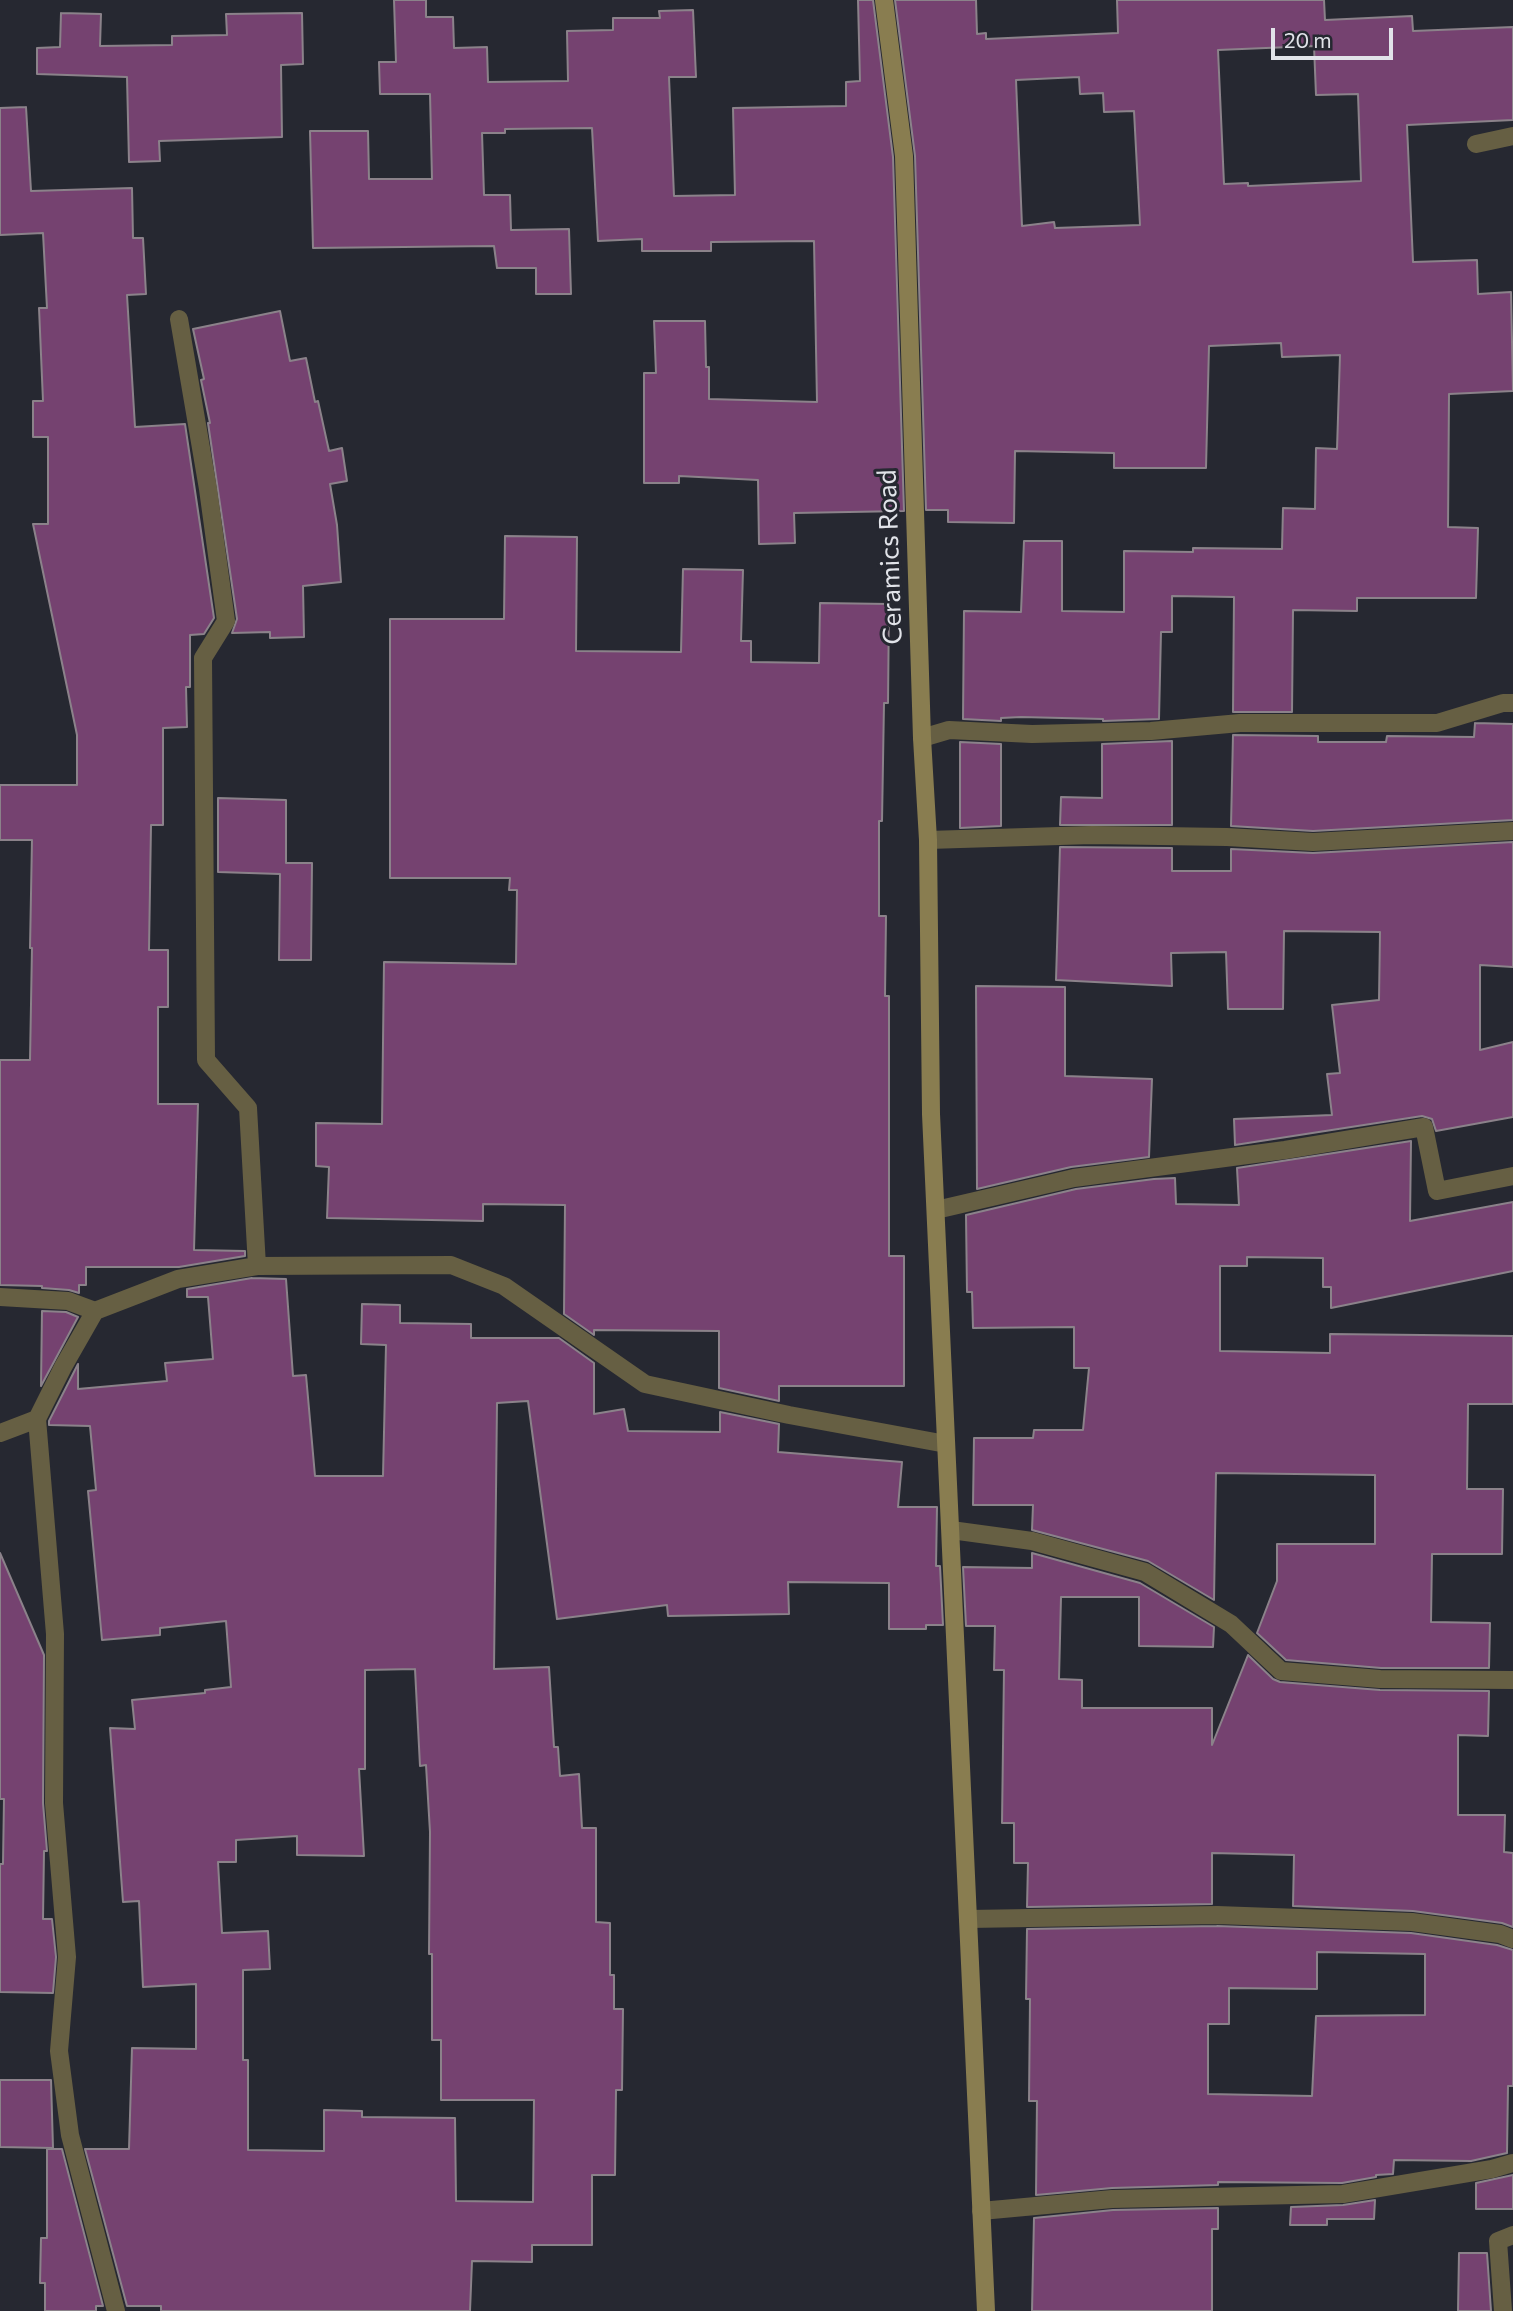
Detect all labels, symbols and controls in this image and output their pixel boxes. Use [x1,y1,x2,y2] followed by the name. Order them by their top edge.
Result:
[1275,14,1398,58] scale bar
[1284,27,1332,52] text: 20 m
[871,469,909,645] street label: Ceramics Road

